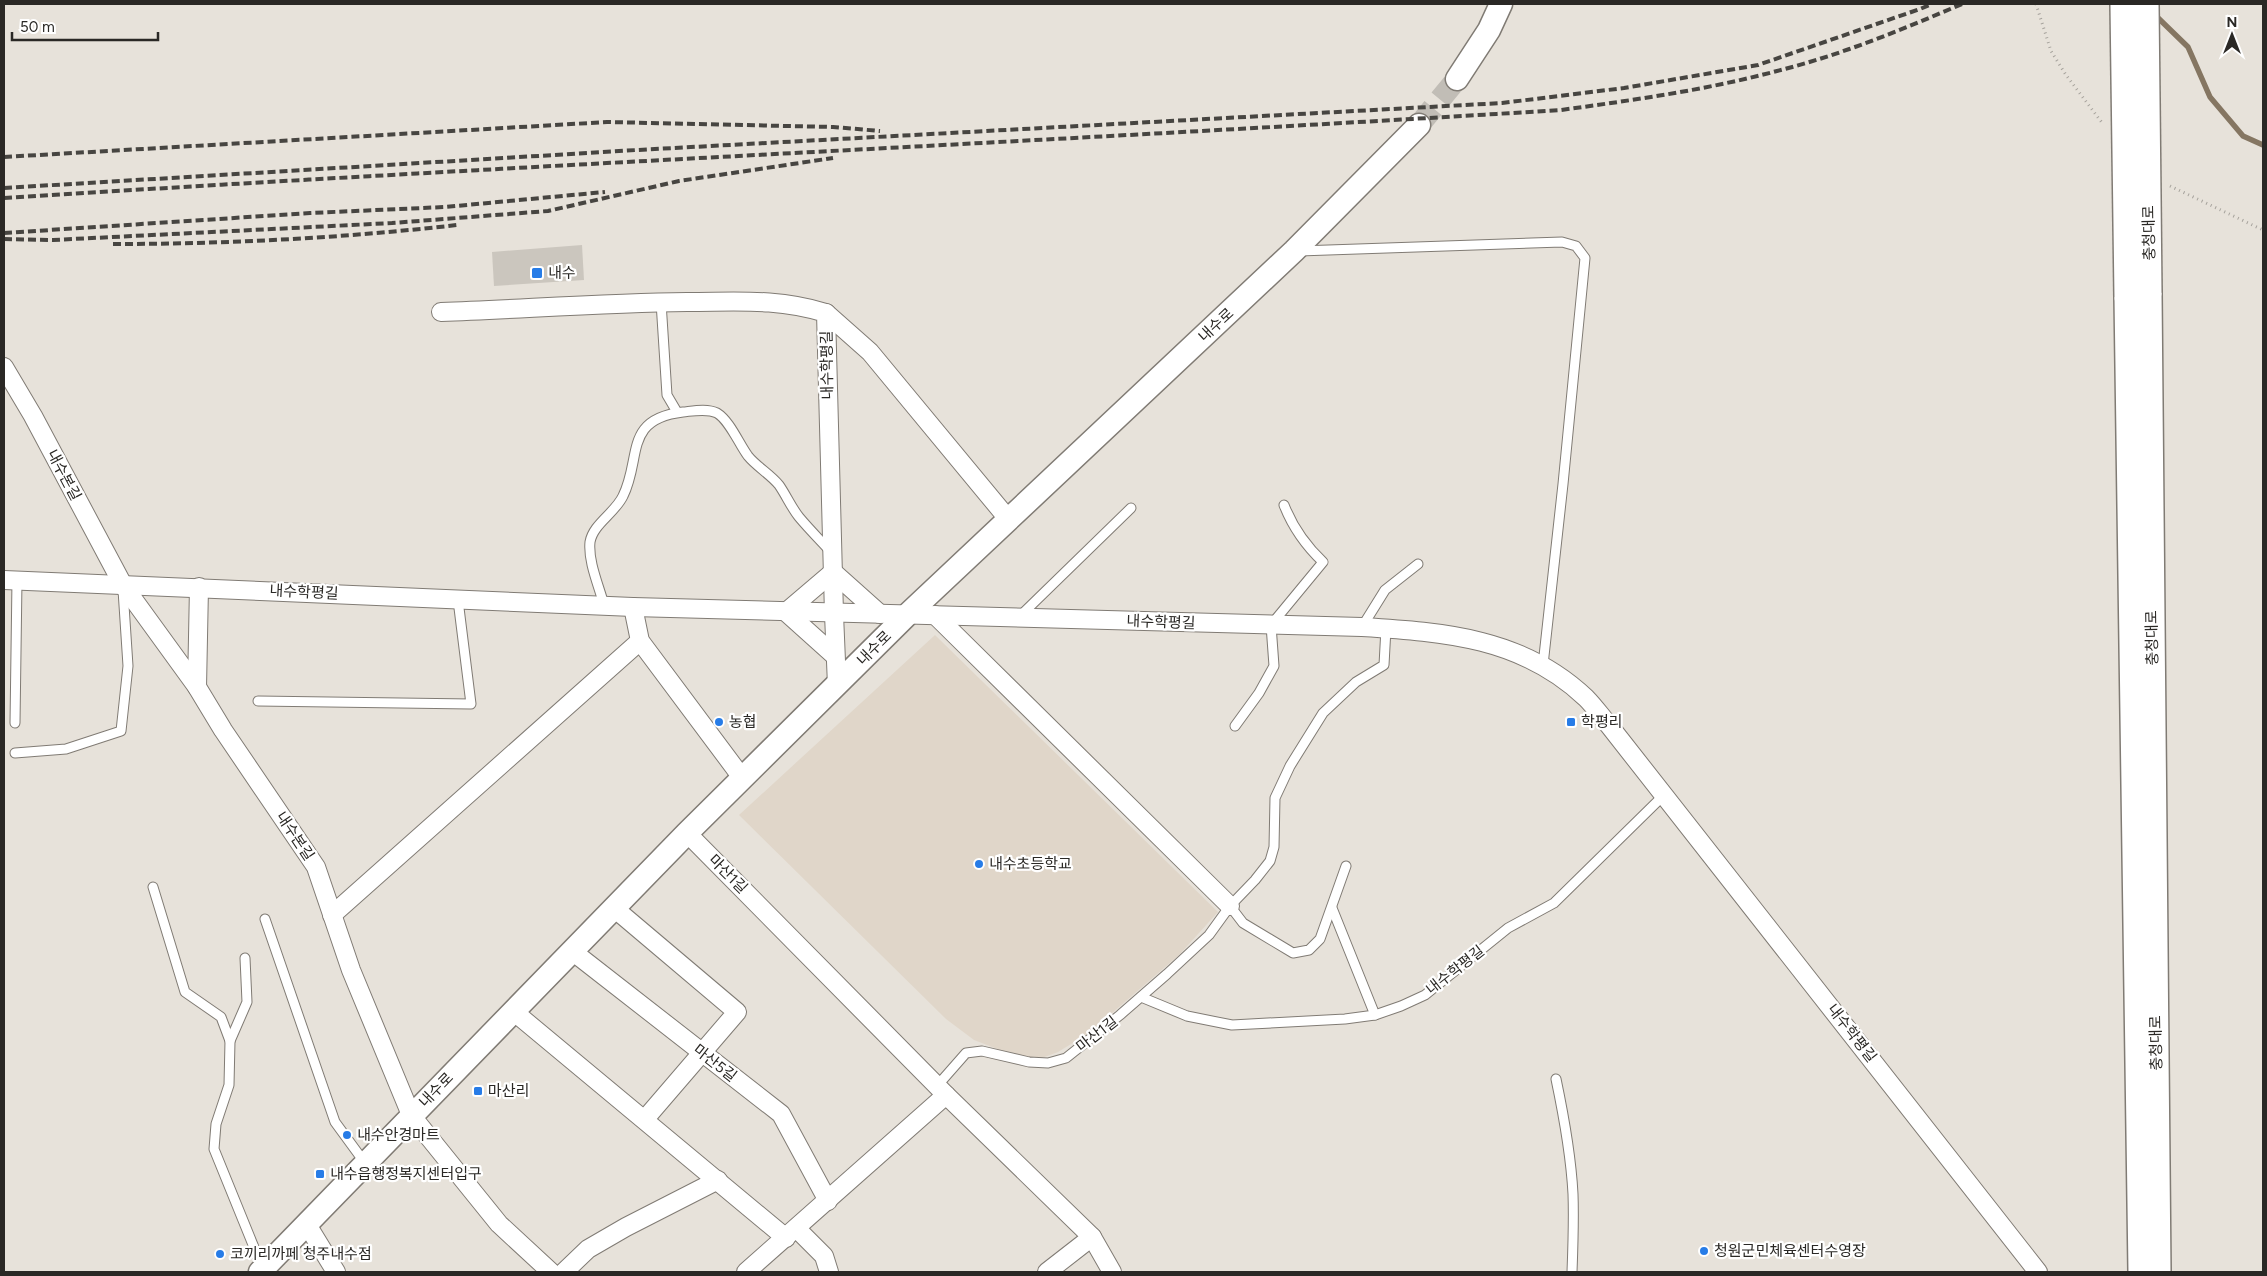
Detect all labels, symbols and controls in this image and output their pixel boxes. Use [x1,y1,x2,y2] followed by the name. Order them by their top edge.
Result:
[12,10,159,42] scale bar
[2207,10,2257,60] north arrow
[2227,14,2237,31] text: N
[20,18,55,36] text: 50 m
[2140,205,2158,261] street label: 충청대로
[548,264,576,282] place label: 내수
[530,266,544,280] marker: 내수
[1195,304,1237,346] street label: 내수로
[817,330,837,400] street label: 내수학평길
[43,446,85,504] street label: 내수본길
[269,581,339,603] street label: 내수학평길
[2143,610,2161,666] street label: 충청대로
[1126,612,1196,632] street label: 내수학평길
[853,627,895,669] street label: 내수로
[729,713,757,731] place label: 농협
[1581,713,1622,731] place label: 학평리
[713,716,725,728] marker: 농협
[1565,716,1577,728] marker: 학평리
[272,808,318,864] street label: 내수본길
[705,851,751,897] street label: 마산1길
[989,855,1072,873] place label: 내수초등학교
[973,858,985,870] marker: 내수초등학교
[1422,942,1488,998] street label: 내수학평길
[1824,1000,1880,1066] street label: 내수학평길
[1073,1012,1121,1056] street label: 마산1길
[2147,1015,2165,1071] street label: 충청대로
[690,1041,740,1085] street label: 마산5길
[415,1069,457,1111] street label: 내수로
[488,1082,529,1100] place label: 마산리
[472,1085,484,1097] marker: 마산리
[357,1126,440,1144] place label: 내수안경마트
[341,1129,353,1141] marker: 내수안경마트
[330,1165,482,1183] place label: 내수읍행정복지센터입구
[314,1168,326,1180] marker: 내수읍행정복지센터입구
[1714,1242,1866,1260] place label: 청원군민체육센터수영장
[230,1245,372,1263] place label: 코끼리까페 청주내수점
[1698,1245,1710,1257] marker: 청원군민체육센터수영장
[214,1248,226,1260] marker: 코끼리까페 청주내수점

